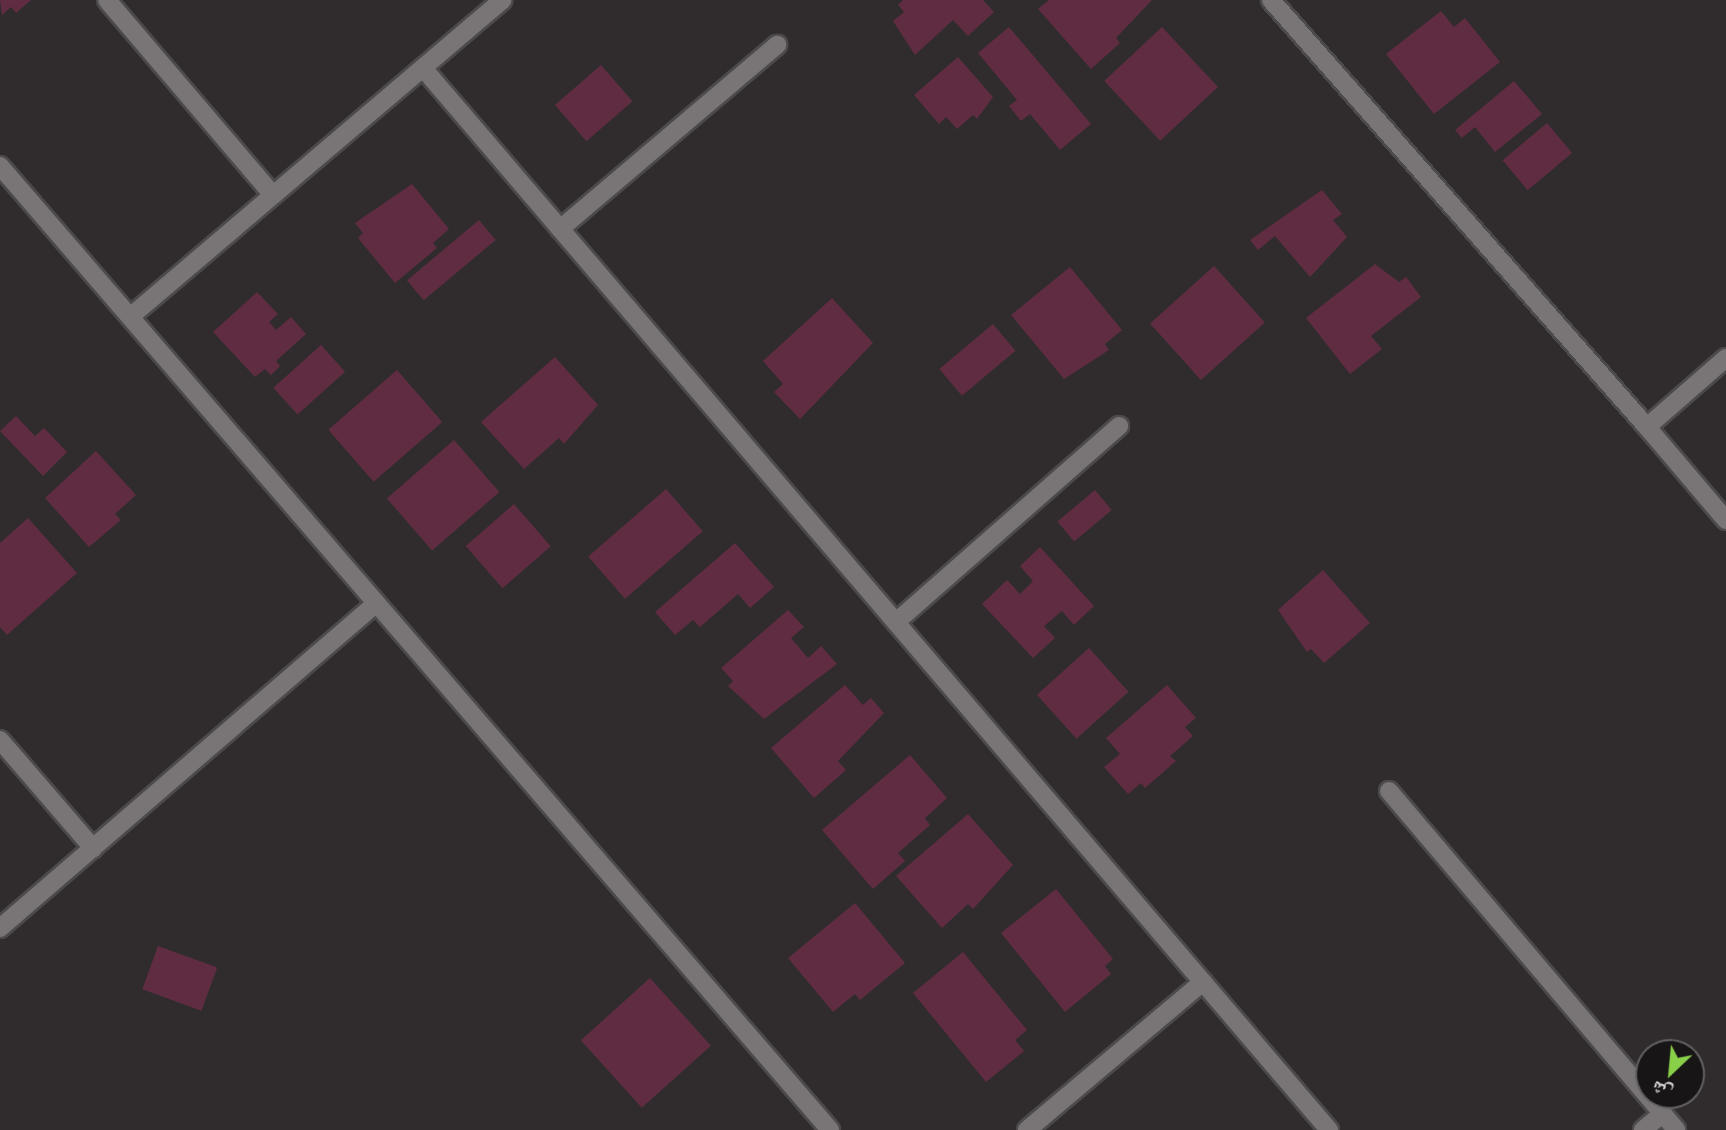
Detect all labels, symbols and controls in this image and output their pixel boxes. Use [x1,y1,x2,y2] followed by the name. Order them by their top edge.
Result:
[1635,1039,1705,1109] north arrow
[1648,1077,1676,1105] text: ش

